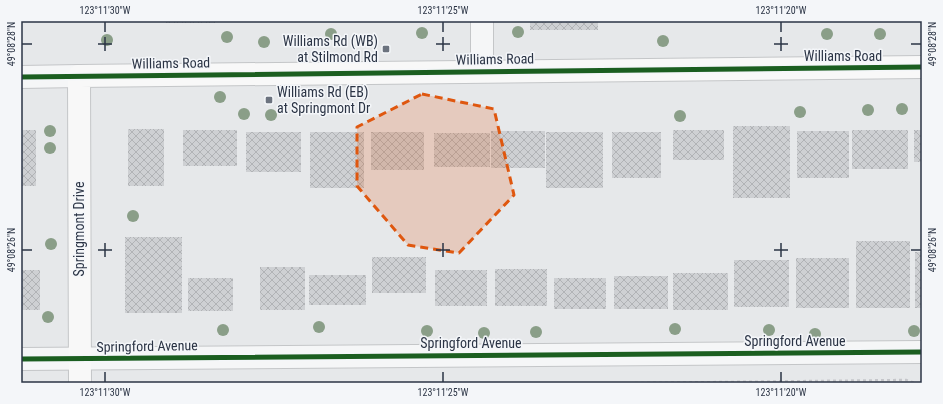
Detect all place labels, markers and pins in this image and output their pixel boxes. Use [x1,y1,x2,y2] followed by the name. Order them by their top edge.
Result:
[283,33,378,65] place label: Williams Rd (WB) at Stilmond Rd
[381,44,391,54] marker: Williams Rd (WB) at Stilmond Rd
[277,84,370,116] place label: Williams Rd (EB) at Springmont Dr
[264,95,274,105] marker: Williams Rd (EB) at Springmont Dr

